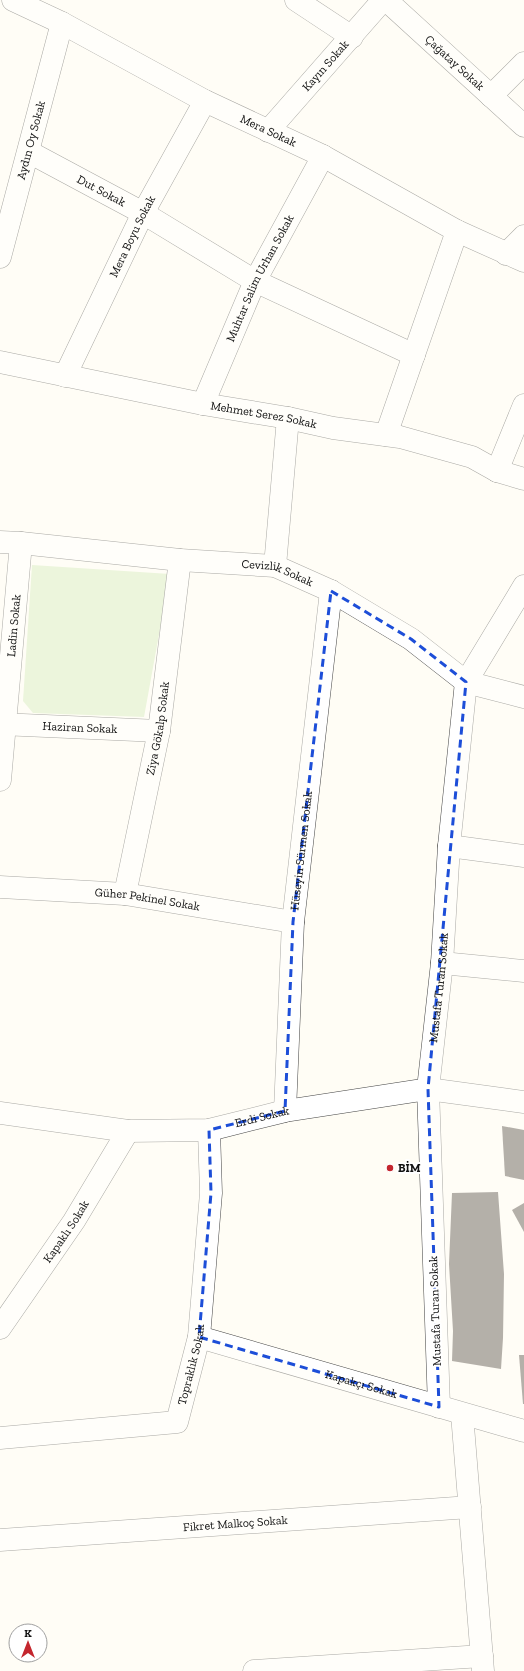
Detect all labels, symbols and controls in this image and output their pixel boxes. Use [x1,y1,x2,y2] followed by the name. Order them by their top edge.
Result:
[422,32,488,94] street label: Çağatay Sokak
[299,37,352,94] street label: Kayın Sokak
[14,98,48,181] street label: Aydın Oy Sokak
[238,111,299,150] street label: Mera Sokak
[75,172,129,210] street label: Dut Sokak
[106,192,159,279] street label: Mera Boyu Sokak
[223,212,297,344] street label: Muhtar Salim Urhan Sokak
[210,398,319,431] street label: Mehmet Serez Sokak
[241,557,316,590] street label: Cevizlik Sokak
[4,593,23,657] street label: Ladin Sokak
[143,680,172,776] street label: Ziya Gökalp Sokak
[42,719,118,736] street label: Haziran Sokak
[287,789,315,911] street label: Hüseyin Sürmen Sokak
[94,885,202,914] street label: Güher Pekinel Sokak
[426,932,451,1043] street label: Mustafa Turan Sokak
[233,1103,291,1130] street label: Erdi Sokak
[398,1161,421,1175] place label: BİM
[385,1163,395,1173] marker: BİM
[40,1197,92,1266] street label: Kapaklı Sokak
[426,1255,444,1366] street label: Mustafa Turan Sokak
[175,1323,207,1407] street label: Topraklık Sokak
[324,1367,400,1401] street label: Kapakçı Sokak
[183,1513,289,1534] street label: Fikret Malkoç Sokak
[8,1623,48,1663] north arrow
[24,1627,32,1640] text: K

